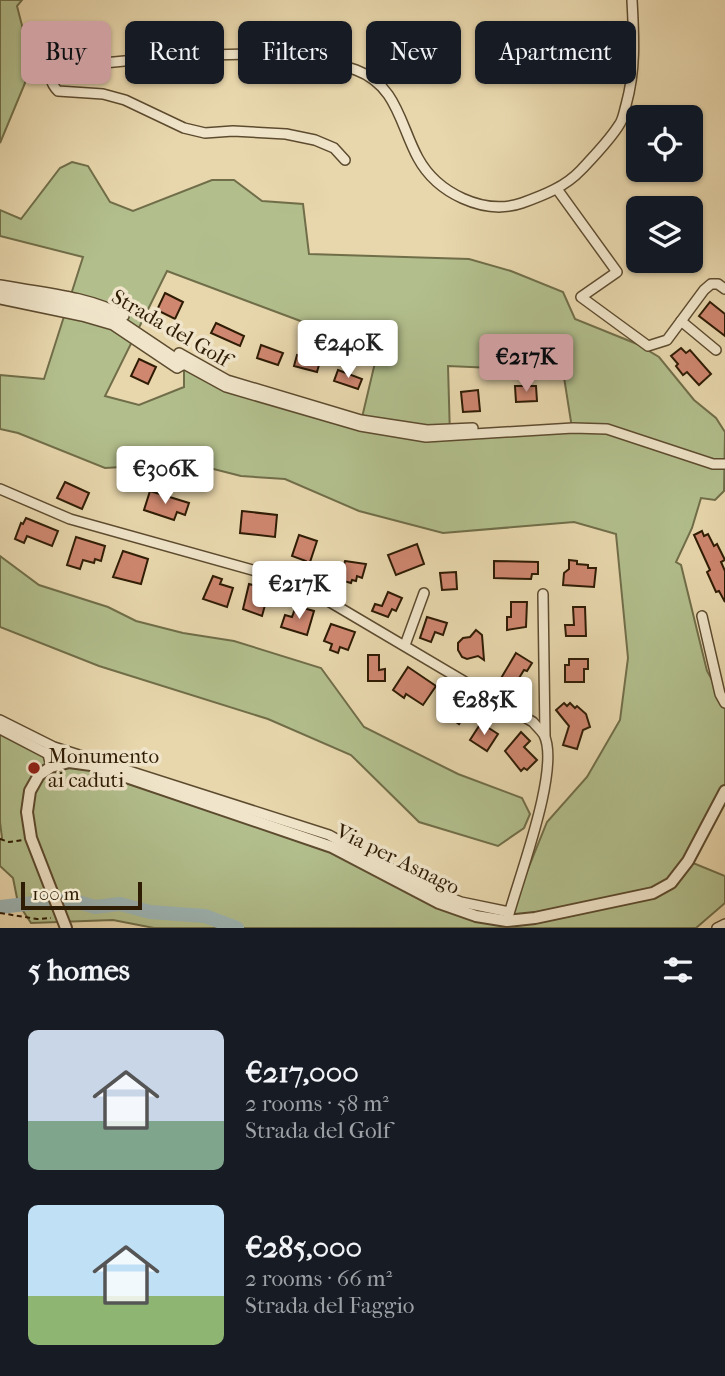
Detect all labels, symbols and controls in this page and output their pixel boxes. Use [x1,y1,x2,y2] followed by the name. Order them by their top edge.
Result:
[21,21,111,84] chip: Buy
[125,21,224,84] chip: Rent
[238,21,352,84] chip: Filters
[366,21,461,84] chip: New
[475,21,636,84] chip: Apartment
[626,105,703,273] map controls
[626,105,703,182] button: locate
[626,196,703,273] button: layers
[108,284,238,374] street label: Strada del Golf
[299,320,397,380] pin: €240K
[314,329,382,356] text: €240K
[477,334,575,394] pin: €217K
[495,343,557,370] text: €217K
[116,447,214,506] pin: €306K
[133,455,197,482] text: €306K
[250,562,348,621] pin: €217K
[268,570,330,597] text: €217K
[435,678,533,737] pin: €285K
[452,686,516,713] text: €285K
[48,744,159,792] place label: Monumento ai caduti
[26,760,42,776] marker: Monumento ai caduti
[331,818,464,899] street label: Via per Asnago
[21,879,142,911] scale bar
[32,883,80,905] text: 100 m
[659,951,697,989] icon: filters
[28,953,130,988] text: 5 homes
[245,1055,359,1090] text: €217,000
[84,1058,168,1142] icon: home
[245,1090,389,1117] text: 2 rooms · 58 m²
[245,1117,390,1144] text: Strada del Golf
[245,1230,362,1265] text: €285,000
[84,1233,168,1317] icon: home
[245,1265,392,1292] text: 2 rooms · 66 m²
[245,1292,415,1319] text: Strada del Faggio

